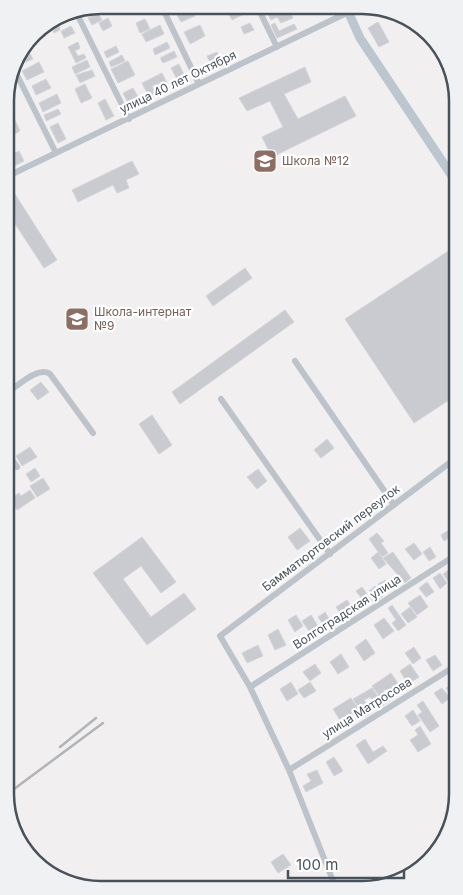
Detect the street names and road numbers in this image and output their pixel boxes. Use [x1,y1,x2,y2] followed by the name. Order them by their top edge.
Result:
[117,47,239,116] street label: улица 40 лет Октября
[259,481,403,594] street label: Бамматюртовский переулок
[290,571,403,652] street label: Волгоградская улица
[319,674,414,741] street label: улица Матросова

